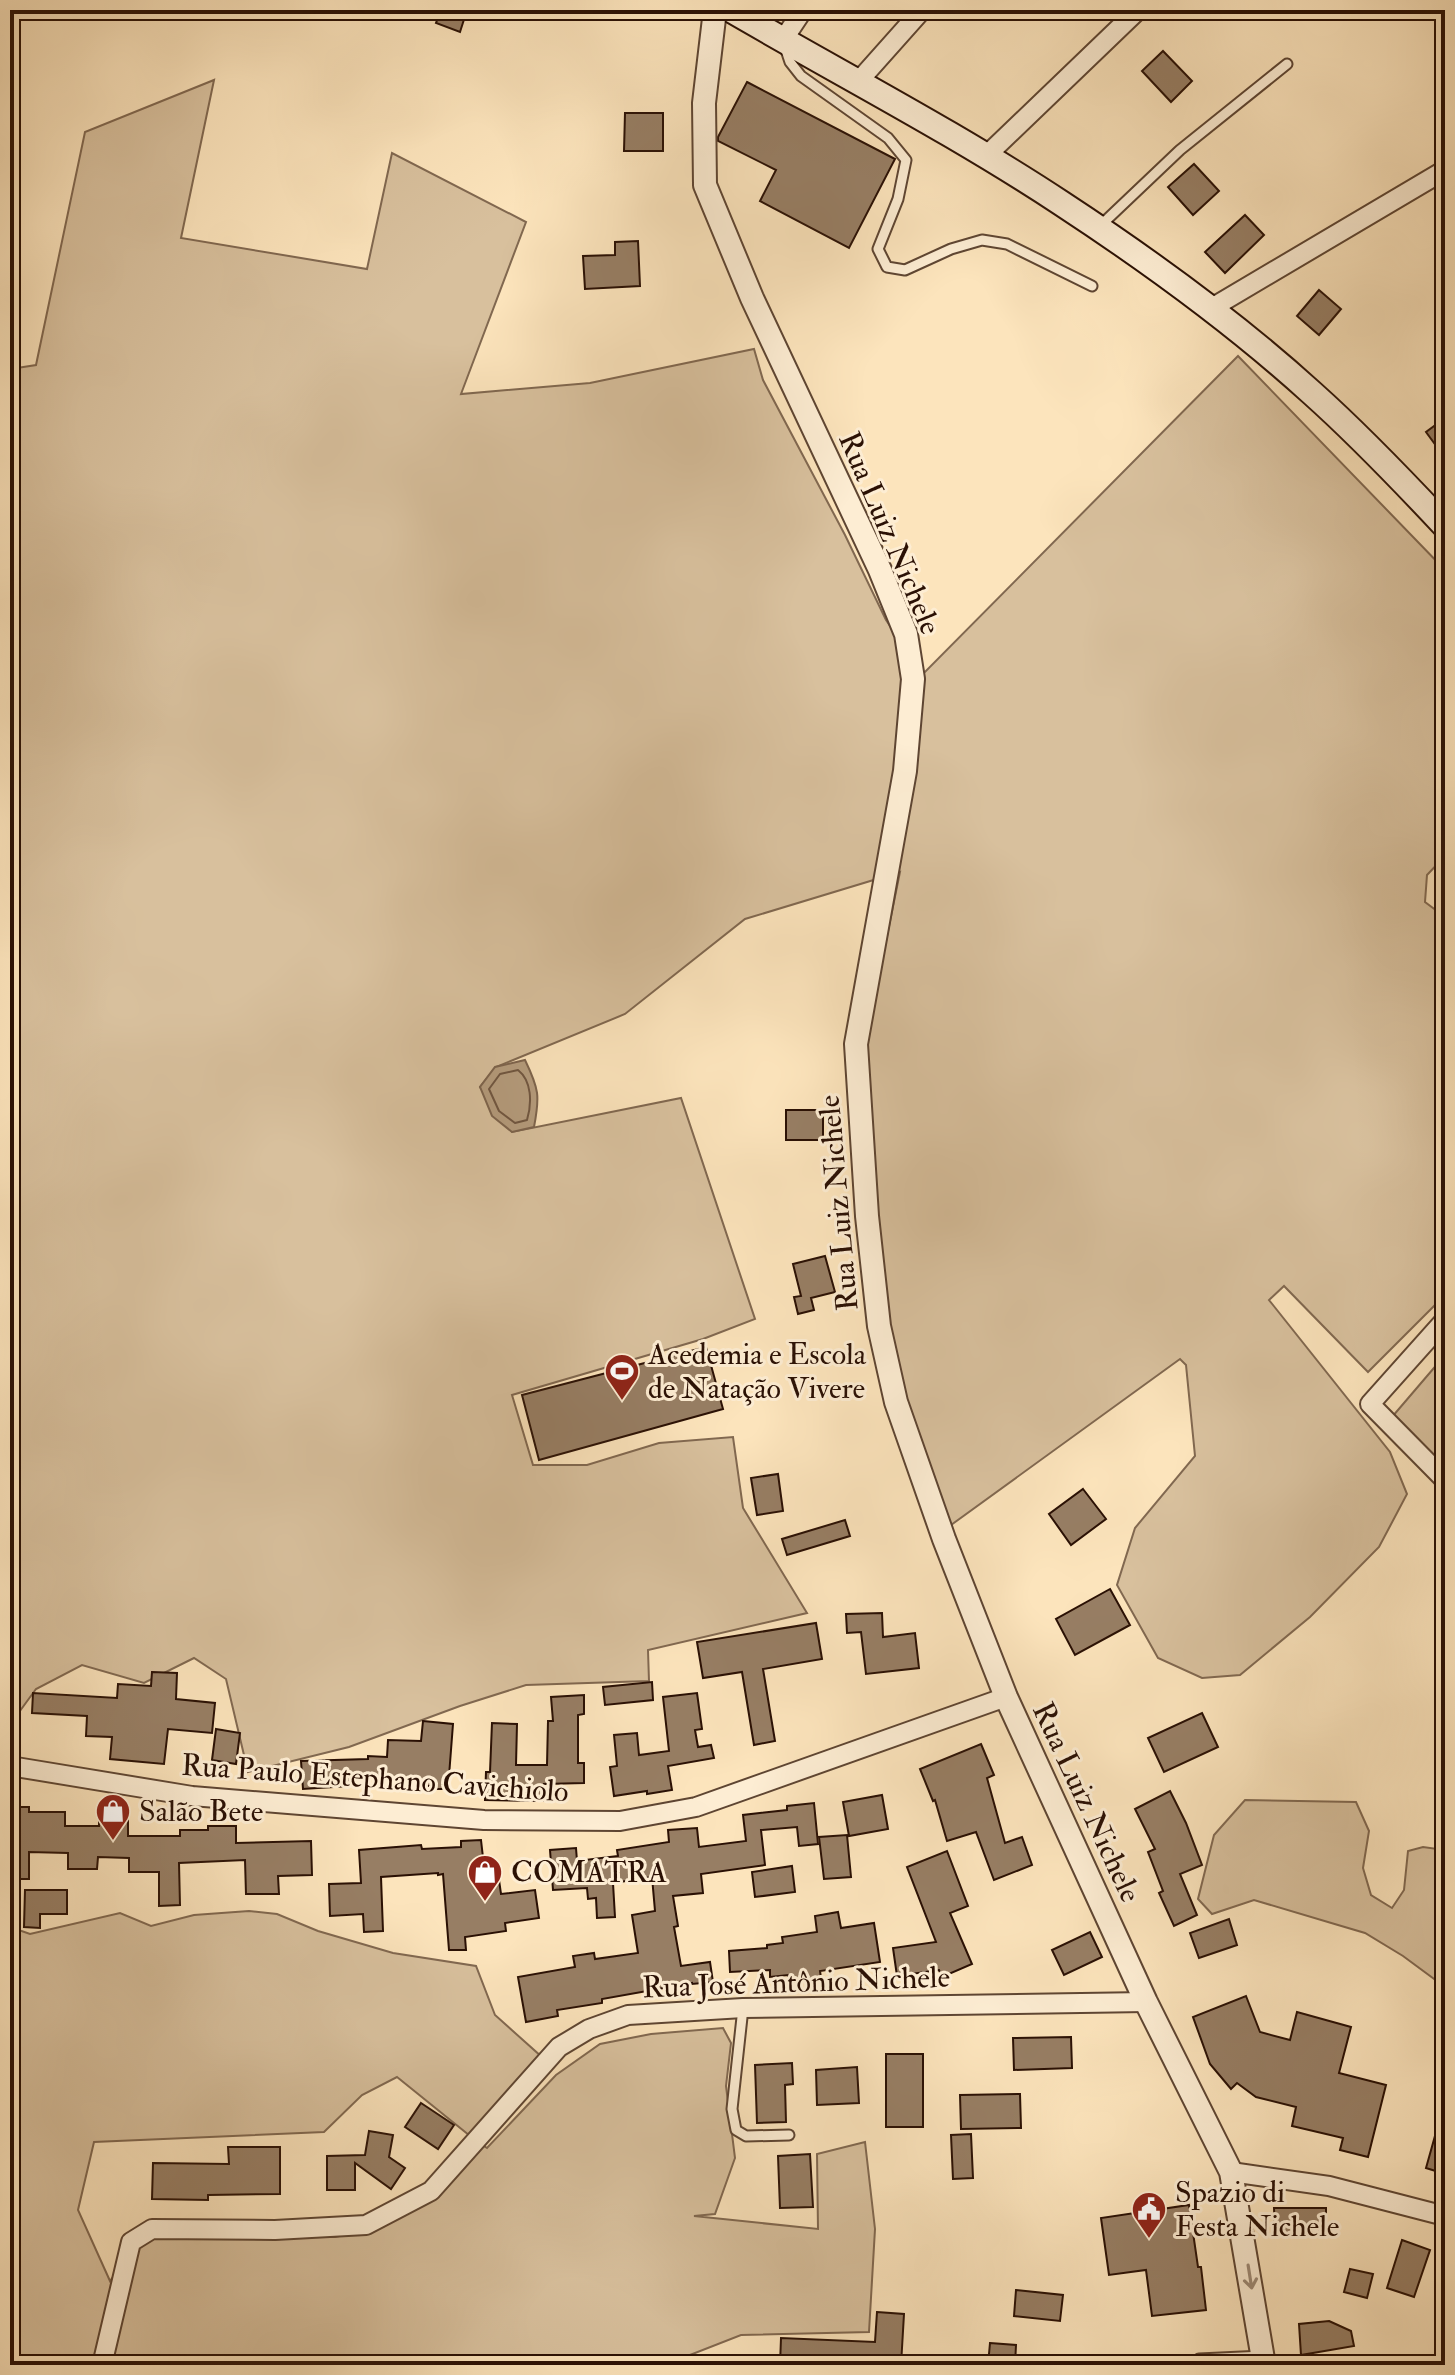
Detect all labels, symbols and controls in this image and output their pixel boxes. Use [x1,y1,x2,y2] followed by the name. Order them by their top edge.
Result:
[830,426,949,640] street label: Rua Luiz Nichele
[811,1094,866,1312] street label: Rua Luiz Nichele
[647,1336,867,1407] place label: Acedemia e Escola de Natação Vivere
[603,1352,641,1402] sports icon: Acedemia e Escola de Natação Vivere
[1024,1696,1149,1908] street label: Rua Luiz Nichele
[180,1747,570,1810] street label: Rua Paulo Estephano Cavichiolo
[94,1792,132,1842] shop icon: Salão Bete
[139,1793,263,1830] place label: Salão Bete
[466,1853,504,1903] shop icon: COMATRA
[511,1854,667,1891] place label: COMATRA
[641,1959,951,2006] street label: Rua José Antônio Nichele
[1175,2174,1339,2245] place label: Spazio di Festa Nichele
[1130,2190,1168,2240] public building icon: Spazio di Festa Nichele
[1244,2263,1259,2289] one-way arrow

